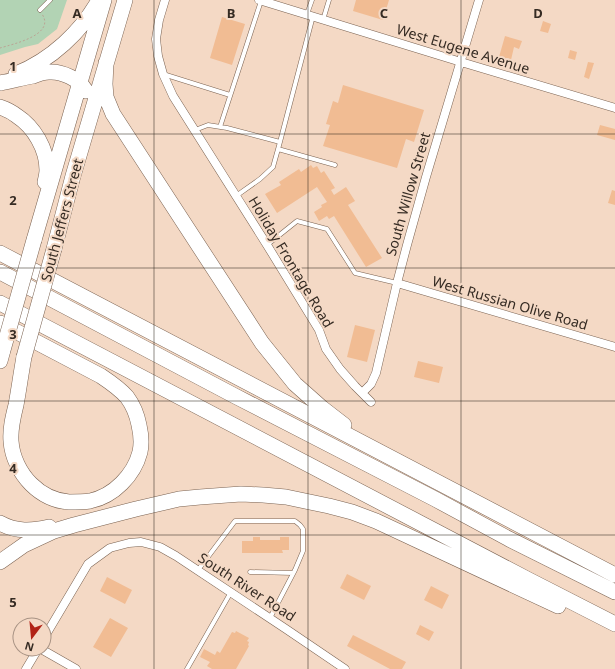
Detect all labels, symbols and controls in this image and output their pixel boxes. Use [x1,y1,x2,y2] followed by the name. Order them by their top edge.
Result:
[73,4,82,22] text: A
[227,4,235,22] text: B
[380,4,388,22] text: C
[533,4,543,22] text: D
[394,19,532,78] street label: West Eugene Avenue
[9,57,17,75] text: 1
[381,130,434,258] street label: South Willow Street
[36,156,87,283] street label: South Jeffers Street
[9,191,17,209] text: 2
[245,193,338,331] street label: Holiday Frontage Road
[430,271,590,334] street label: West Russian Olive Road
[9,325,17,343] text: 3
[9,459,17,477] text: 4
[195,548,300,625] street label: South River Road
[9,593,17,611] text: 5
[12,617,52,657] north arrow
[23,639,35,656] text: N

